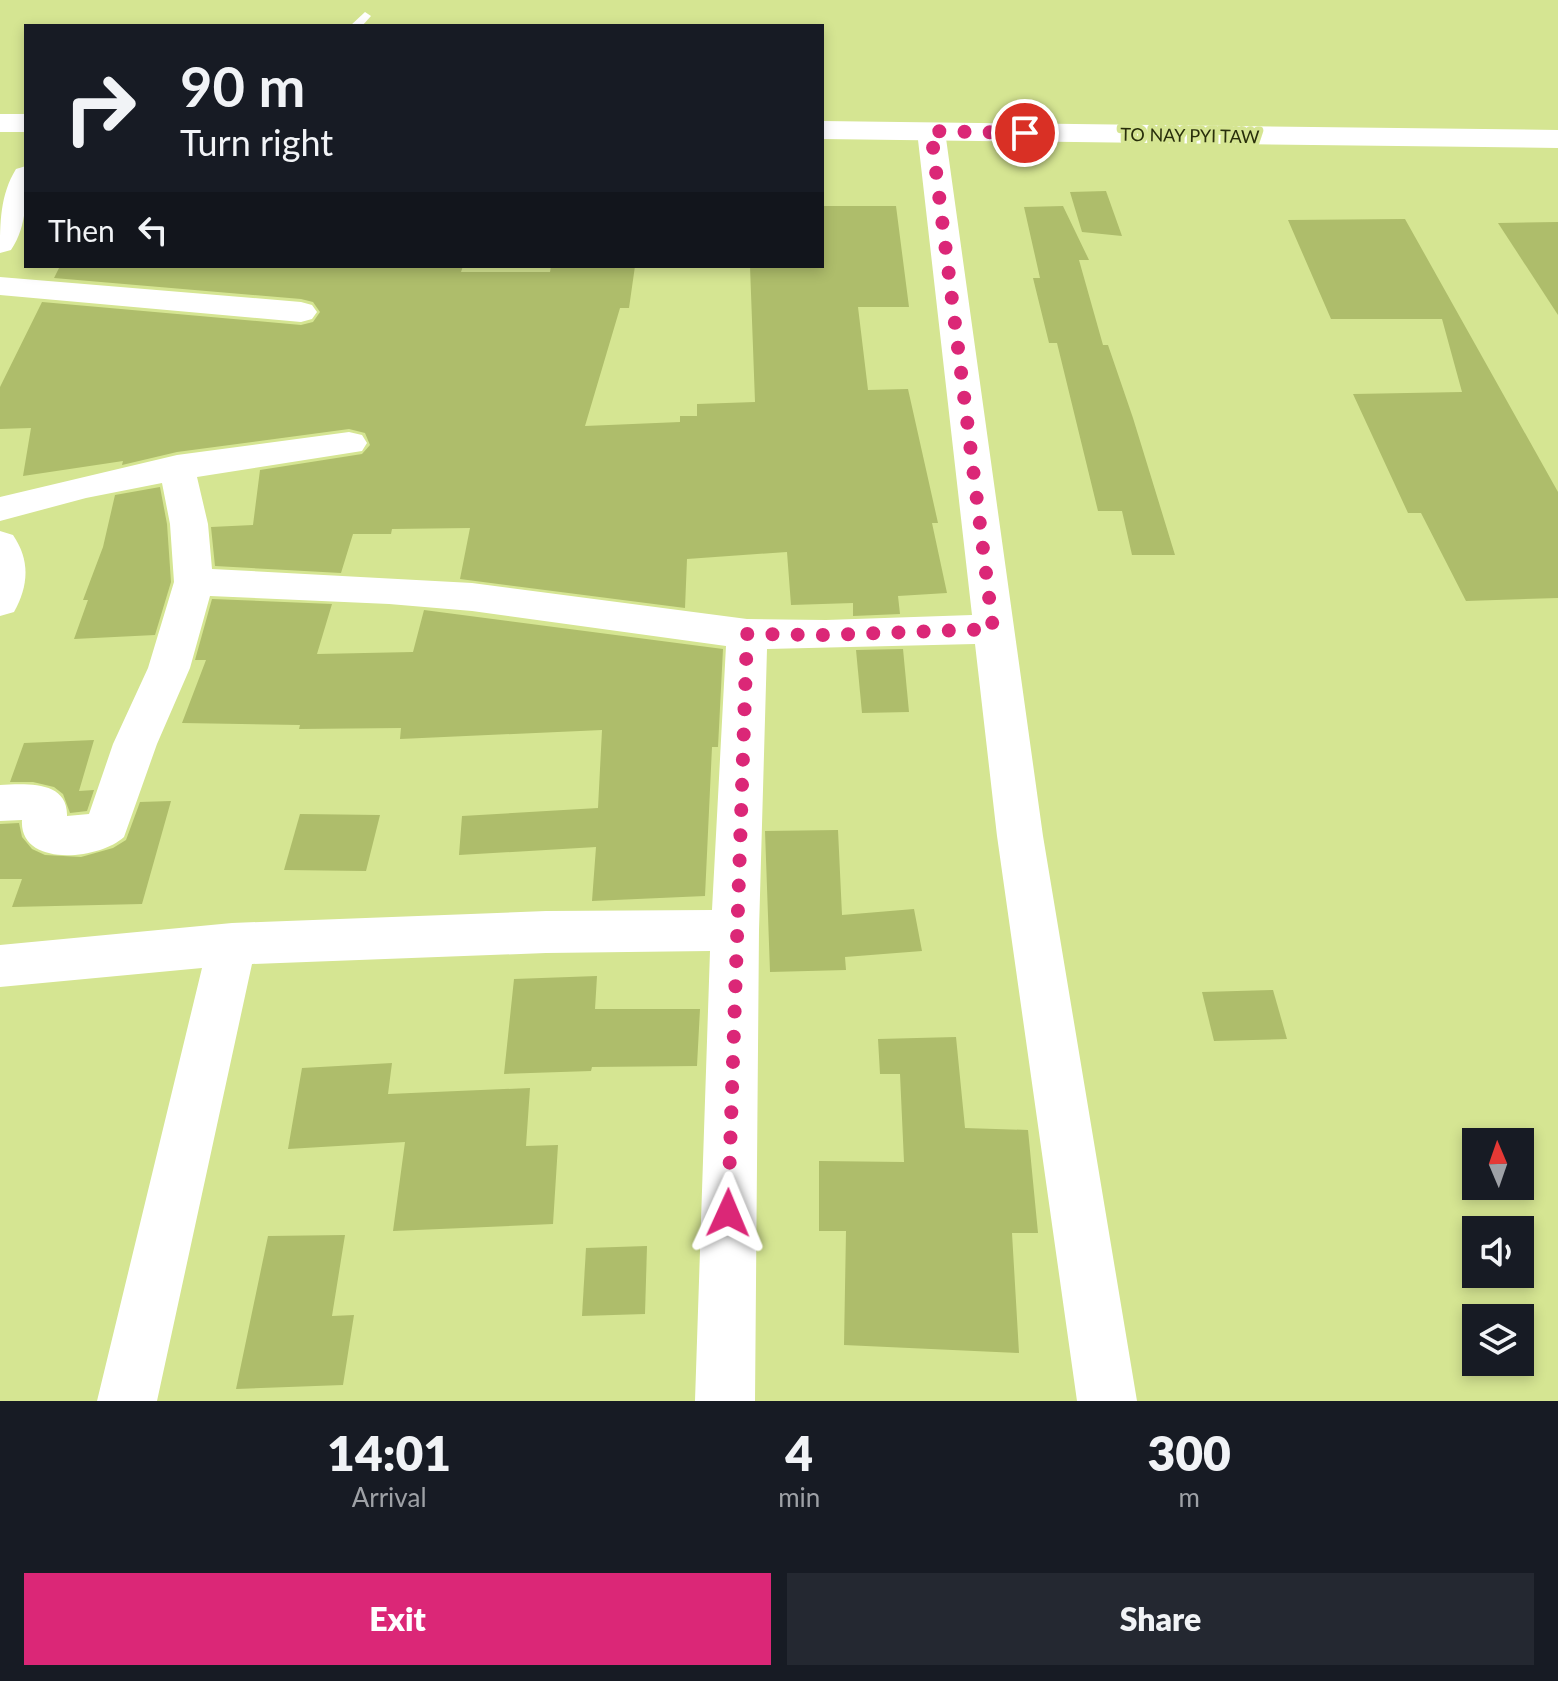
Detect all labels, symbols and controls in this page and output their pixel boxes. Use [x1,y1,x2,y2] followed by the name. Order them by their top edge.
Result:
[180,52,305,119] text: 90 m
[48,56,152,160] icon: right
[991,99,1059,167] pin
[1003,111,1047,155] icon: arrive
[180,120,333,164] text: Turn right
[1120,123,1260,147] street label: TO NAY PYI TAW
[131,208,175,252] icon: left
[48,212,115,248] text: Then
[1462,1128,1534,1200] north arrow
[1462,1128,1534,1376] map controls
[686,1171,770,1255] position arrow
[1462,1216,1534,1288] button: sound
[1462,1304,1534,1376] button: layers
[327,1424,451,1481] text: 14:01
[785,1424,813,1481] text: 4
[1147,1424,1231,1481] text: 300
[352,1481,427,1513] text: Arrival
[778,1481,820,1513] text: min
[1178,1481,1200,1513] text: m
[24,1573,771,1665] button: Exit
[787,1573,1534,1665] button: Share

